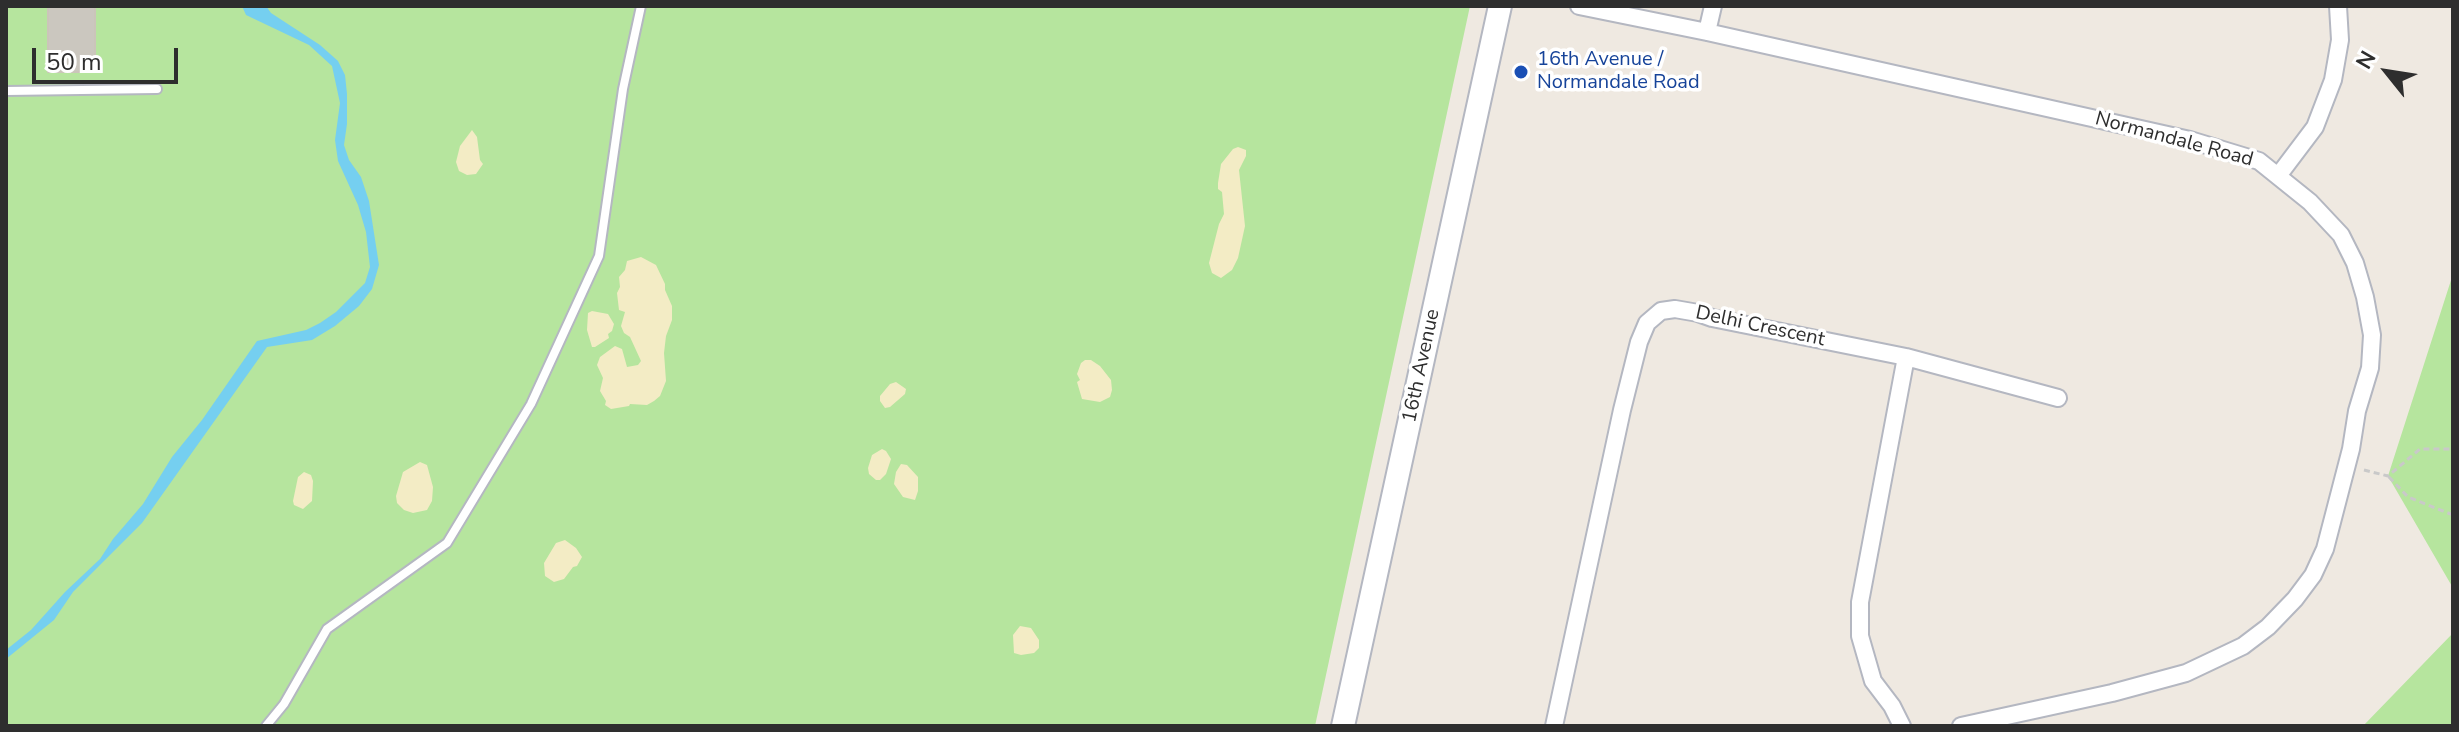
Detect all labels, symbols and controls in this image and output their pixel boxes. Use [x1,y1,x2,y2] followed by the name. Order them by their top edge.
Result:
[36,32,182,82] scale bar
[2347,32,2427,112] north arrow
[2349,45,2383,75] text: N
[46,46,102,78] text: 50 m
[1537,48,1700,95] place label: 16th Avenue / Normandale Road
[1512,63,1530,81] marker: 16th Avenue / Normandale Road
[2092,107,2256,173] street label: Normandale Road
[1693,302,1827,352] street label: Delhi Crescent
[1398,307,1446,425] street label: 16th Avenue

